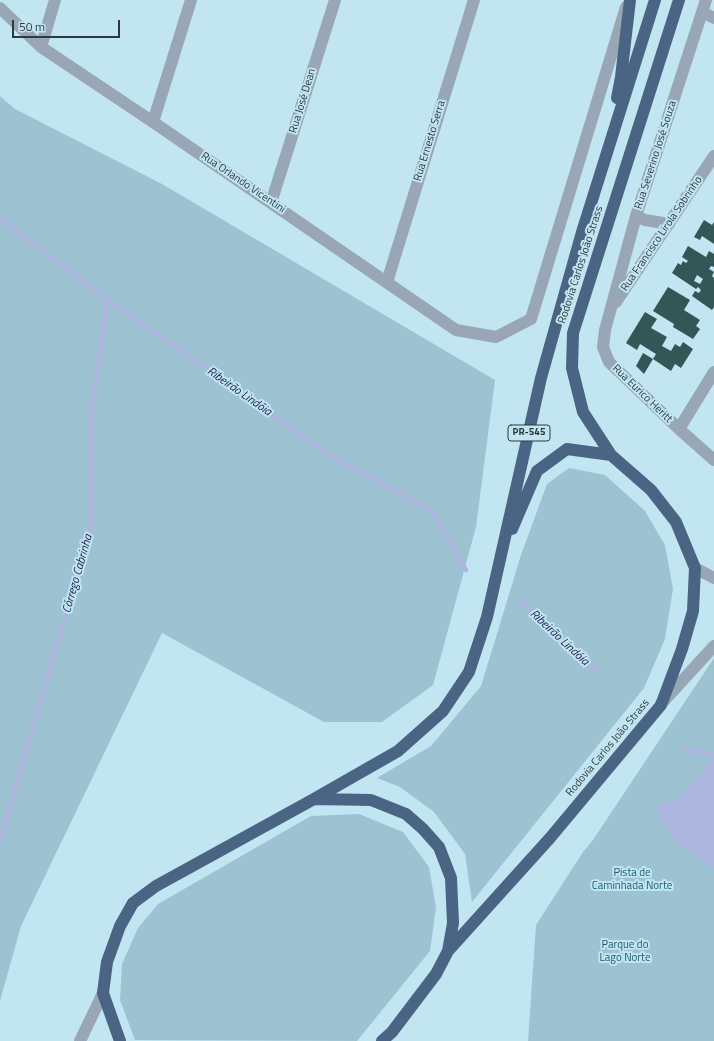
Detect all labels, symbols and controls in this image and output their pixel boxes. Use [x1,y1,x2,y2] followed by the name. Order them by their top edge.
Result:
[14,12,122,38] scale bar
[19,17,45,36] text: 50 m
[287,67,319,135] street label: Rua José Dean
[411,99,449,183] street label: Rua Ernesto Serra
[632,99,680,211] street label: Rua Severino José Souza
[198,150,288,216] street label: Rua Orlando Vicentini
[619,174,705,294] street label: Rua Francisco Lirola Sobrinho
[556,205,606,325] street label: Rodovia Carlos João Strass
[609,362,675,426] street label: Rua Eurico Heritt
[204,364,274,420] water label: Ribeirão Lindóia
[508,425,550,441] road number: PR-545
[60,533,96,615] water label: Córrego Cabrinha
[526,607,592,669] water label: Ribeirão Lindóia
[563,697,653,799] street label: Rodovia Carlos João Strass
[592,866,672,892] park label: Pista de Caminhada Norte
[599,938,651,964] park label: Parque do Lago Norte

